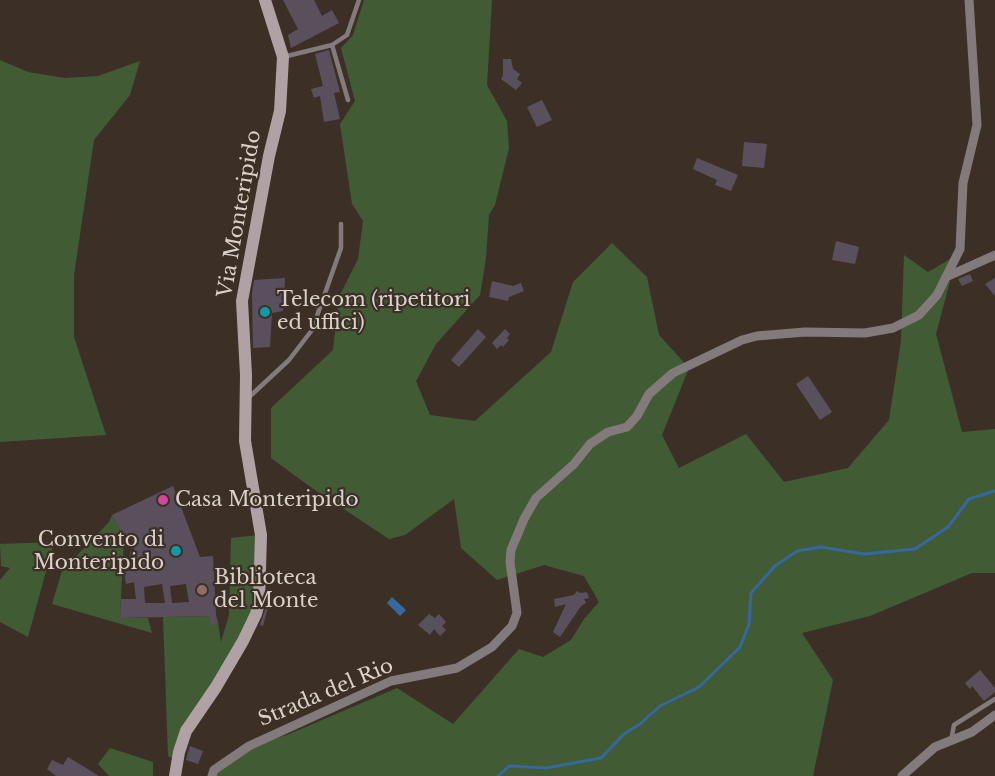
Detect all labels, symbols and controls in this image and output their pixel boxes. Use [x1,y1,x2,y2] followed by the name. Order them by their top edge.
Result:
[213,128,267,300] street label: Via Monteripido
[277,288,470,335] place label: Telecom (ripetitori ed uffici)
[258,305,272,319] marker: Telecom (ripetitori ed uffici)
[175,488,358,512] place label: Casa Monteripido
[156,493,170,507] marker: Casa Monteripido
[34,528,164,575] place label: Convento di Monteripido
[169,544,183,558] marker: Convento di Monteripido
[214,566,318,613] place label: Biblioteca del Monte
[195,583,209,597] marker: Biblioteca del Monte
[255,654,397,732] street label: Strada del Rio

